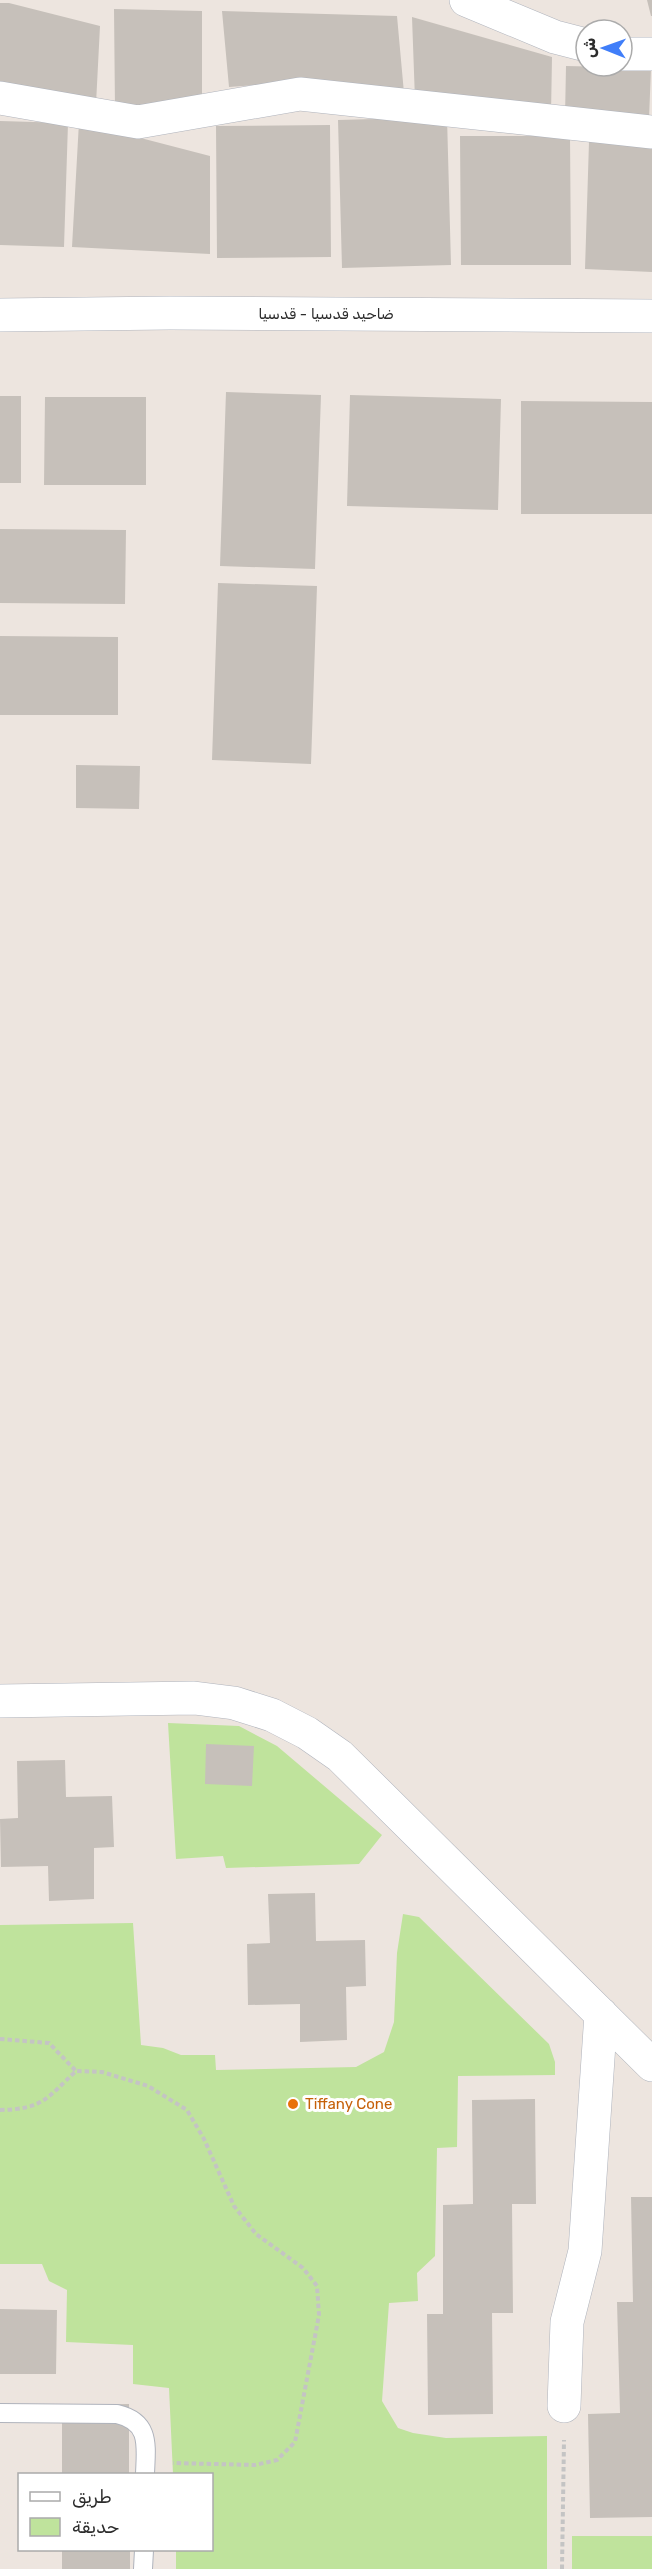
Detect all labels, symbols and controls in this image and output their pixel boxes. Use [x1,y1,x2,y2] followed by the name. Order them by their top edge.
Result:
[574,18,634,78] north arrow
[580,37,599,58] text: ش
[258,305,394,323] street label: ضاحيد قدسيا - قدسيا
[305,2095,392,2113] place label: Tiffany Cone
[286,2097,300,2111] marker: Tiffany Cone
[18,2473,213,2551] legend
[72,2486,112,2508] text: طريق
[72,2516,119,2538] text: حديقة

